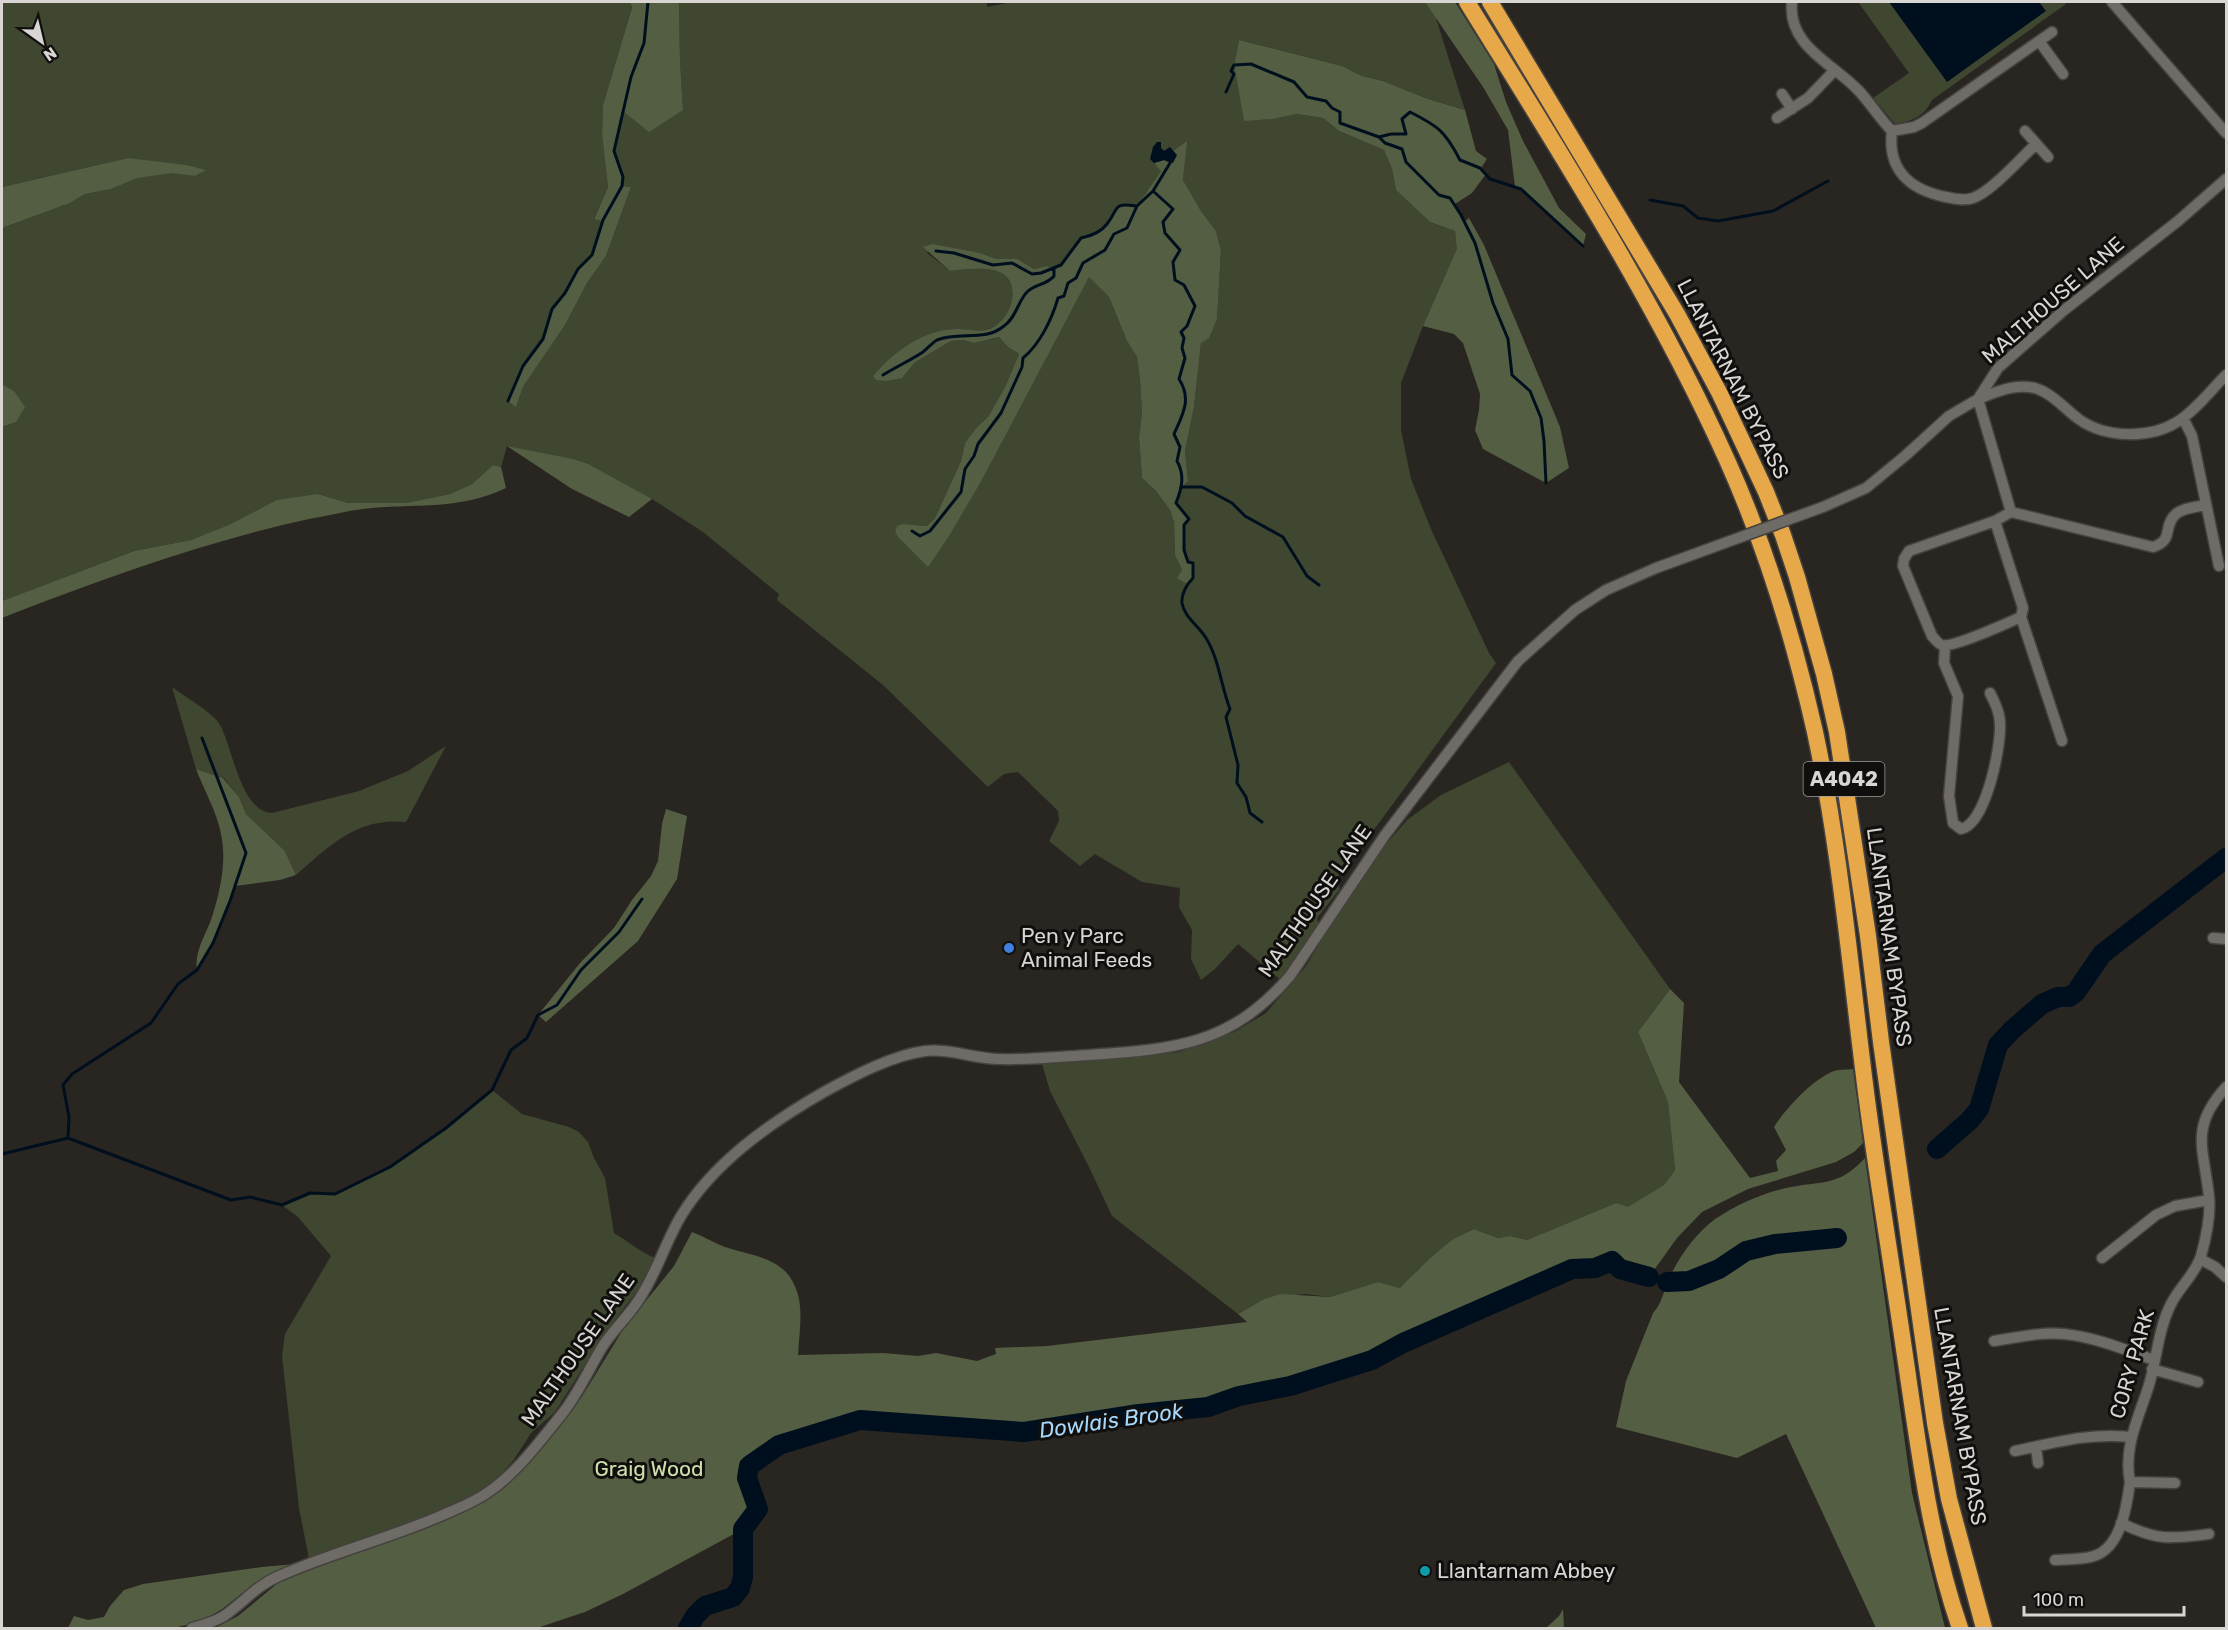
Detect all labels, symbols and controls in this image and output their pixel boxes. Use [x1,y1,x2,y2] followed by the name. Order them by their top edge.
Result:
[12,12,72,72] north arrow
[40,43,60,65] text: N
[1976,231,2129,368] street label: MALTHOUSE LANE
[1672,275,1795,483] street label: LLANTARNAM BYPASS
[1804,762,1884,796] road number: A4042
[1253,820,1377,982] street label: MALTHOUSE LANE
[1862,826,1917,1048] street label: LLANTARNAM BYPASS
[1021,923,1152,972] place label: Pen y Parc Animal Feeds
[1002,941,1016,955] marker: Pen y Parc Animal Feeds
[516,1269,640,1431] street label: MALTHOUSE LANE
[1929,1305,1992,1527] street label: LLANTARNAM BYPASS
[2104,1306,2159,1421] street label: CORY PARK
[1037,1397,1185,1444] water label: Dowlais Brook
[594,1456,704,1481] park label: Graig Wood
[1437,1558,1616,1583] place label: Llantarnam Abbey
[1418,1564,1432,1578] marker: Llantarnam Abbey
[2024,1579,2184,1617] scale bar
[2033,1589,2084,1611] text: 100 m

